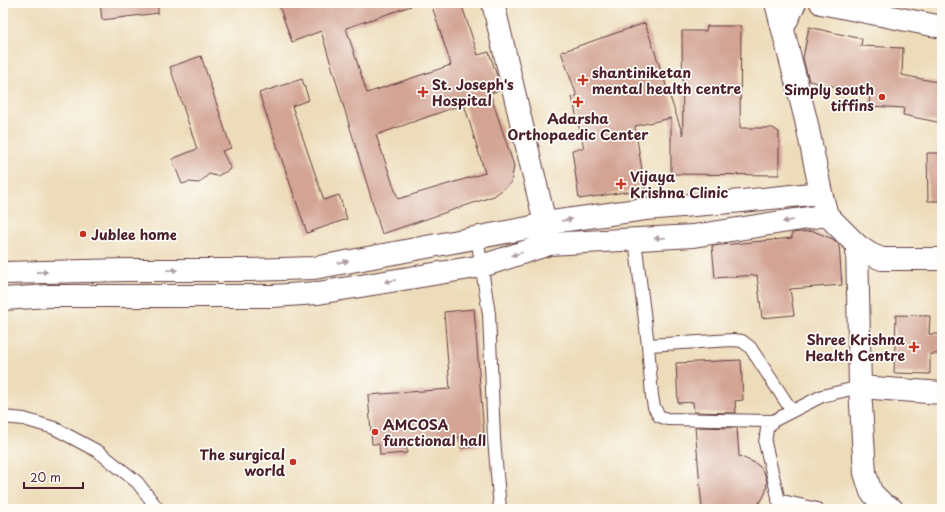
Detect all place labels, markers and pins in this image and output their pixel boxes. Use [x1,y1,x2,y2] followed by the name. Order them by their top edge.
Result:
[592,62,742,99] place label: shantiniketan mental health centre
[432,74,514,111] place label: St. Joseph's Hospital
[577,74,589,86] marker: shantiniketan mental health centre
[784,79,874,116] place label: Simply south tiffins
[417,86,429,98] marker: St. Joseph's Hospital
[877,92,887,102] marker: Simply south tiffins
[572,96,584,108] marker: Adarsha Orthopaedic Center
[507,108,649,145] place label: Adarsha Orthopaedic Center
[630,166,729,203] place label: Vijaya Krishna Clinic
[615,178,627,190] marker: Vijaya Krishna Clinic
[91,224,177,245] place label: Jublee home
[78,229,88,239] marker: Jublee home
[805,329,906,366] place label: Shree Krishna Health Centre
[908,341,920,353] marker: Shree Krishna Health Centre
[383,414,486,451] place label: AMCOSA functional hall
[370,427,380,437] marker: AMCOSA functional hall
[200,444,286,481] place label: The surgical world
[288,457,298,467] marker: The surgical world

